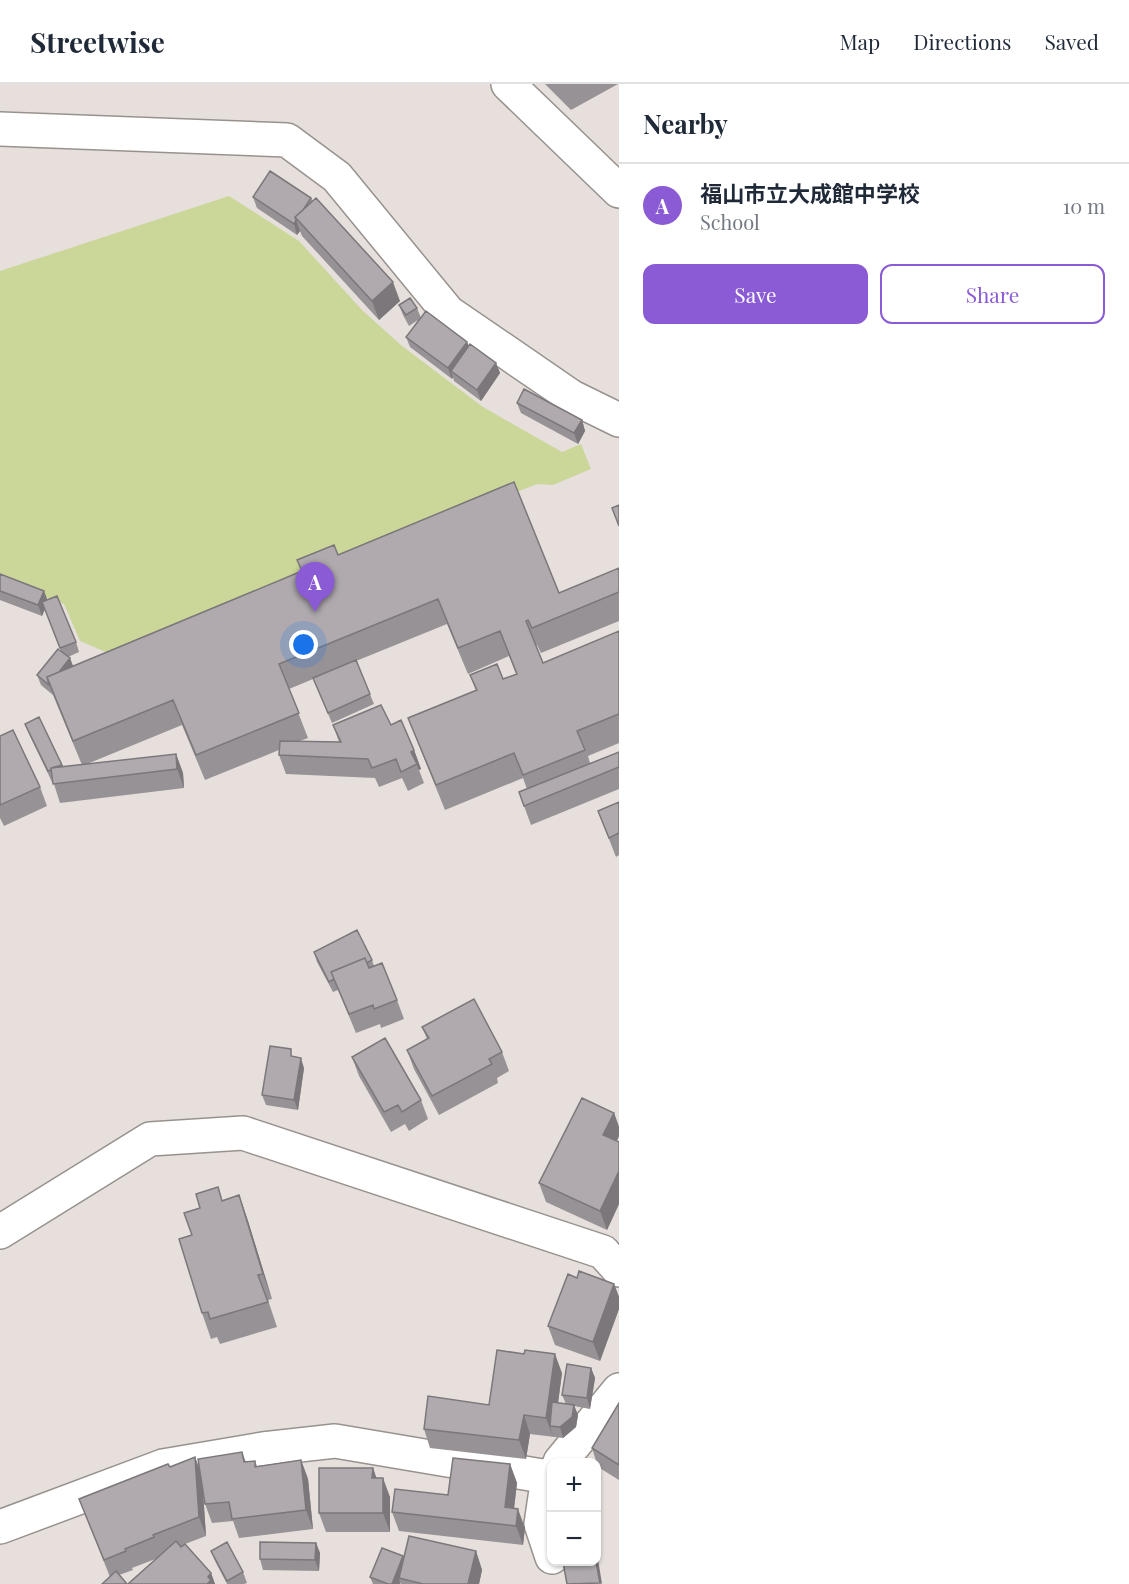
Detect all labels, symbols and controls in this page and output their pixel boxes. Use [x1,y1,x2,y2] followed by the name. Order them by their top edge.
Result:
[30,23,165,60] text: Streetwise
[839,27,880,55] text: Map
[913,27,1011,55] text: Directions
[1044,27,1099,55] text: Saved
[643,106,728,141] text: Nearby
[700,178,920,208] text: 福山市立大成館中学校
[656,192,669,219] text: A
[1063,192,1105,219] text: 10 m
[700,208,760,235] text: School
[643,264,868,324] button: Save
[880,264,1105,324] button: Share
[296,562,334,612] pin: A
[289,630,318,659] your location
[547,1458,601,1566] map controls
[547,1458,601,1512] button: +
[547,1512,601,1566] button: −

